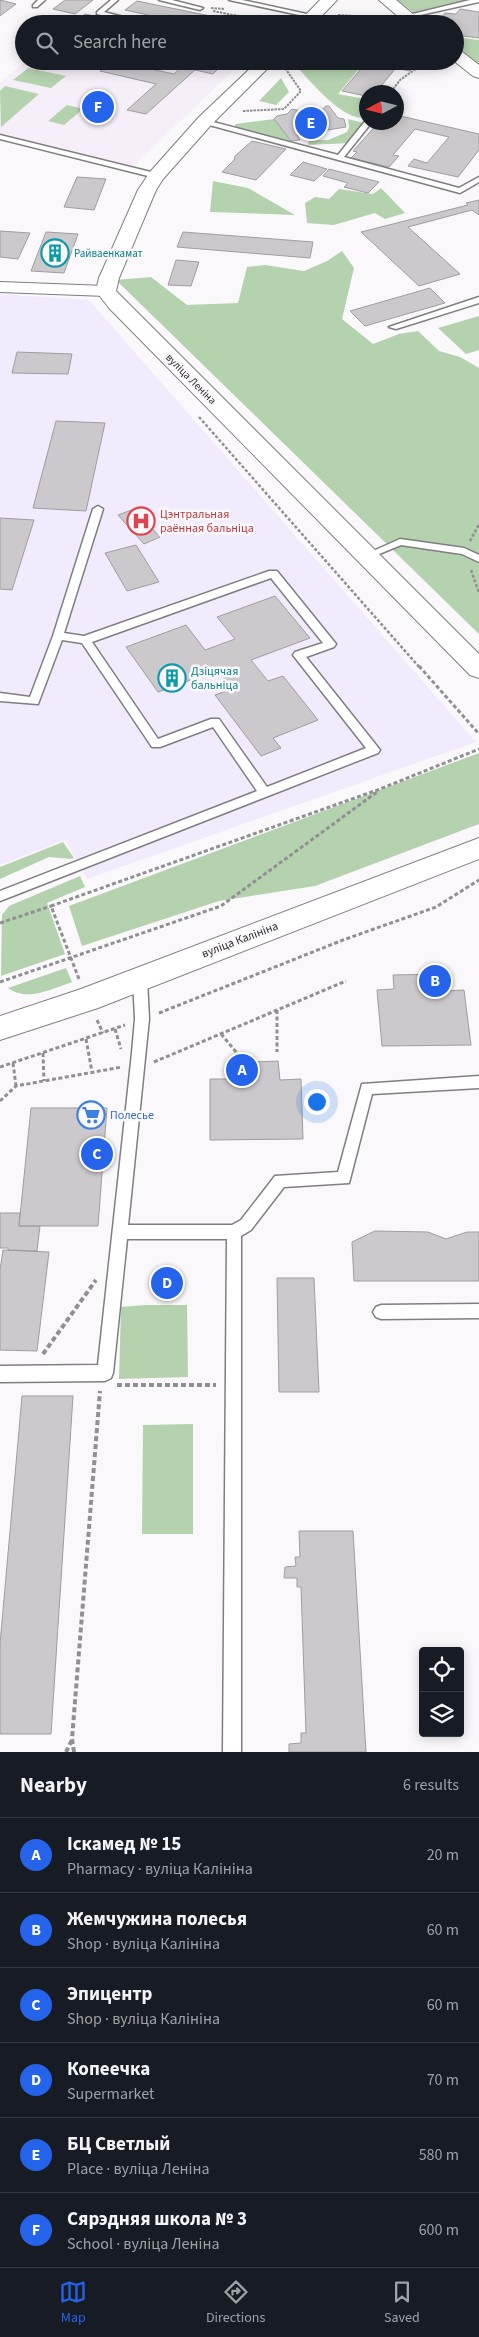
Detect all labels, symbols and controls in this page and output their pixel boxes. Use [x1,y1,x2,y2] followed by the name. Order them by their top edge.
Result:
[15,15,464,70] search box
[33,29,61,57] icon: search
[73,29,167,56] text: Search here
[359,85,404,130] north arrow
[82,88,114,126] pin: F
[295,104,327,142] pin: E
[40,238,70,268] building icon: Райваенкамат
[74,246,143,261] place label: Райваенкамат
[162,350,220,408] street label: вуліца Леніна
[126,506,156,536] hospital icon: Цэнтральная раённая бальніца
[160,506,254,537] place label: Цэнтральная раённая бальніца
[157,663,187,693] building icon: Дзіцячая бальніца
[191,663,238,694] place label: Дзіцячая бальніца
[199,918,281,962] street label: вуліца Калініна
[419,962,451,1000] pin: B
[226,1051,258,1089] pin: A
[304,1089,330,1115] your location
[76,1100,106,1130] supermarket icon: Полесье
[110,1107,154,1124] place label: Полесье
[81,1135,113,1173] pin: C
[151,1264,183,1302] pin: D
[419,1647,464,1737] map controls
[419,1647,464,1692] button: locate
[419,1692,464,1737] button: layers
[20,1770,87,1800] text: Nearby
[403,1774,459,1796] text: 6 results
[67,1831,181,1858] text: Іскамед № 15
[31,1844,41,1866] text: A
[427,1844,459,1866] text: 20 m
[67,1858,253,1880] text: Pharmacy · вуліца Калініна
[67,1906,247,1933] text: Жемчужина полесья
[31,1919,41,1941] text: B
[427,1919,459,1941] text: 60 m
[67,1933,220,1955] text: Shop · вуліца Калініна
[67,1981,153,2008] text: Эпицентр
[31,1994,41,2016] text: C
[427,1994,459,2016] text: 60 m
[67,2008,220,2030] text: Shop · вуліца Калініна
[67,2056,150,2083] text: Копеечка
[31,2069,41,2091] text: D
[427,2069,459,2091] text: 70 m
[67,2083,154,2105] text: Supermarket
[67,2131,170,2158] text: БЦ Светлый
[32,2144,40,2166] text: E
[419,2144,459,2166] text: 580 m
[67,2158,210,2180] text: Place · вуліца Леніна
[67,2206,247,2233] text: Сярэдняя школа № 3
[32,2219,40,2241] text: F
[419,2219,459,2241] text: 600 m
[67,2233,219,2255] text: School · вуліца Леніна
[59,2278,87,2328] tab: Map
[206,2278,265,2328] tab: Directions
[384,2278,420,2328] tab: Saved

